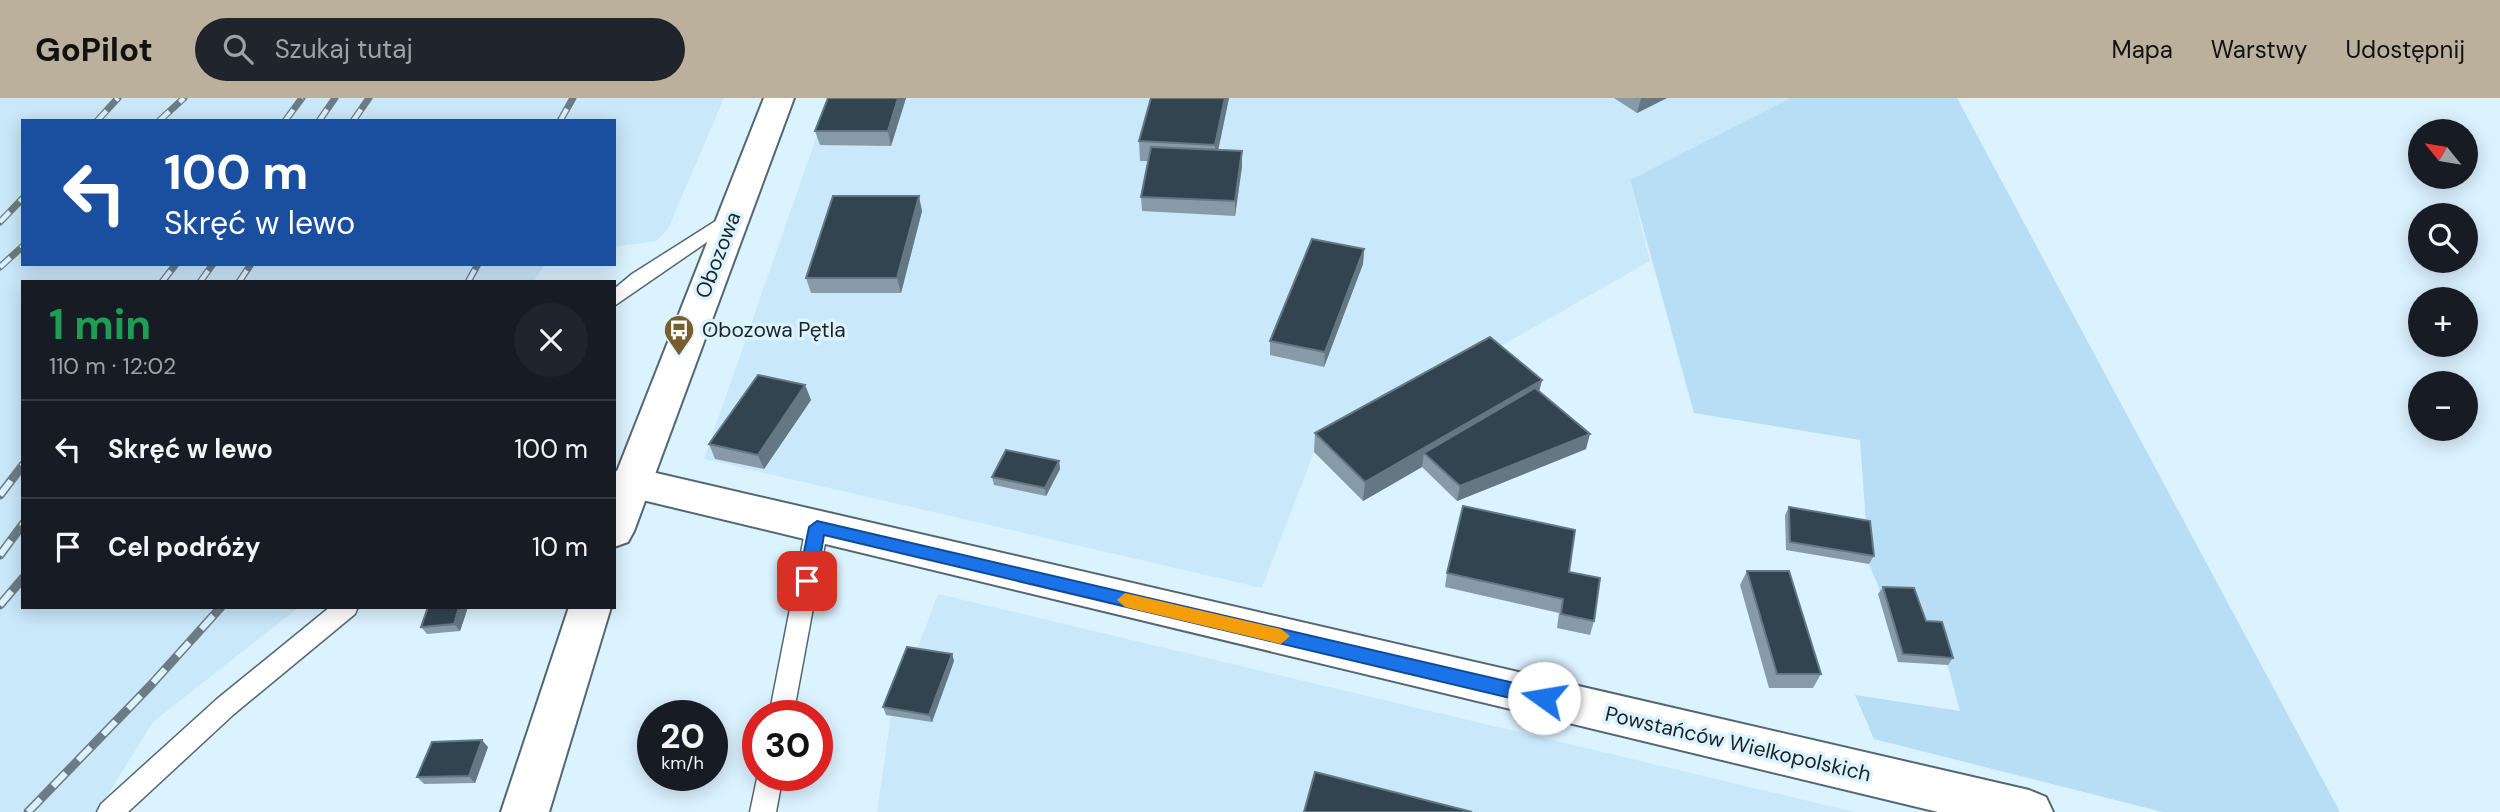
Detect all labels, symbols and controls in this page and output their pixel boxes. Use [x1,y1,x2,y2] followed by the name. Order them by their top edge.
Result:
[195,18,685,81] search box
[35,28,153,71] text: GoPilot
[219,30,257,68] icon: search
[275,32,413,66] text: Szukaj tutaj
[2111,34,2173,65] text: Mapa
[2211,34,2307,65] text: Warstwy
[2345,34,2465,65] text: Udostępnij
[2408,119,2478,189] north arrow
[2408,119,2478,441] map controls
[164,140,308,204] text: 100 m
[49,147,140,238] icon: left
[164,202,355,244] text: Skręć w lewo
[2408,203,2478,273] button: search
[689,208,747,302] street label: Obozowa
[2408,287,2478,357] button: +
[49,297,151,352] text: 1 min
[514,303,588,377] button: close
[662,313,696,357] bus stop icon: Obozowa Pętla
[702,316,846,344] place label: Obozowa Pętla
[49,351,176,381] text: 110 m · 12:02
[2408,371,2478,441] button: −
[49,430,87,468] icon: left
[108,432,273,466] text: Skręć w lewo
[514,432,588,466] text: 100 m
[49,528,87,566] icon: arrive
[108,530,261,564] text: Cel podróży
[532,530,588,564] text: 10 m
[777,551,837,611] pin
[788,562,826,600] icon: arrive
[1507,661,1581,735] position arrow
[742,700,833,791] speed limit sign: 30
[1602,700,1874,788] street label: Powstańców Wielkopolskich
[660,713,705,759] text: 20
[661,751,704,775] text: km/h

